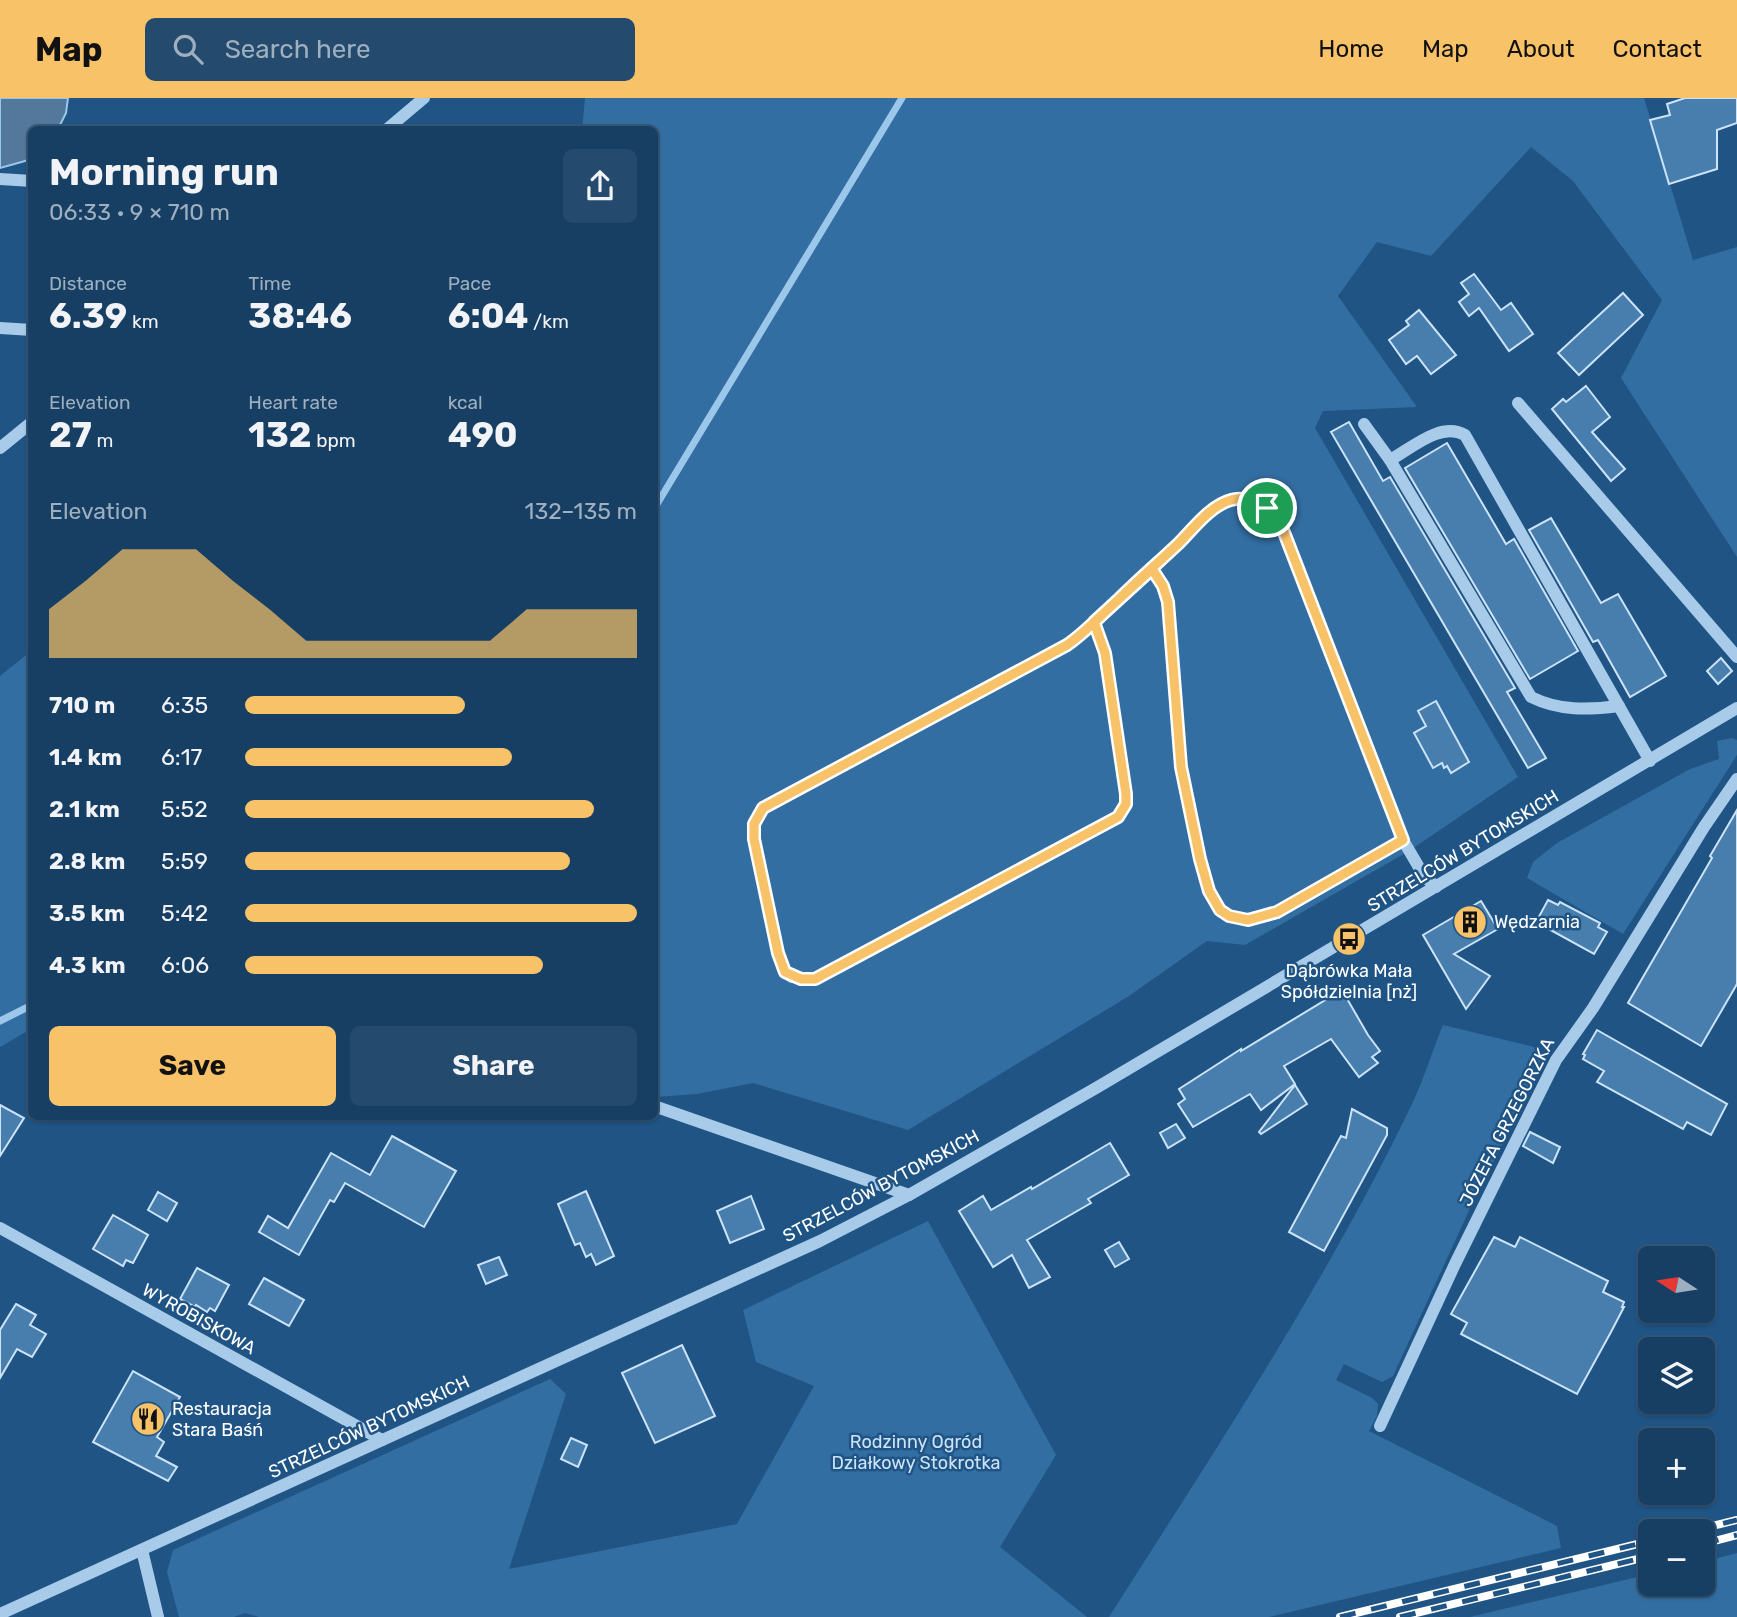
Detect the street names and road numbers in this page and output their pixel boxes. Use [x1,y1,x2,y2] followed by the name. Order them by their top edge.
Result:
[1363,785,1563,917] street label: STRZELCÓW BYTOMSKICH
[1455,1034,1559,1210] street label: JÓZEFA GRZEGORZKA
[779,1125,983,1247] street label: STRZELCÓW BYTOMSKICH
[138,1279,260,1359] street label: WYROBISKOWA
[265,1371,473,1483] street label: STRZELCÓW BYTOMSKICH

